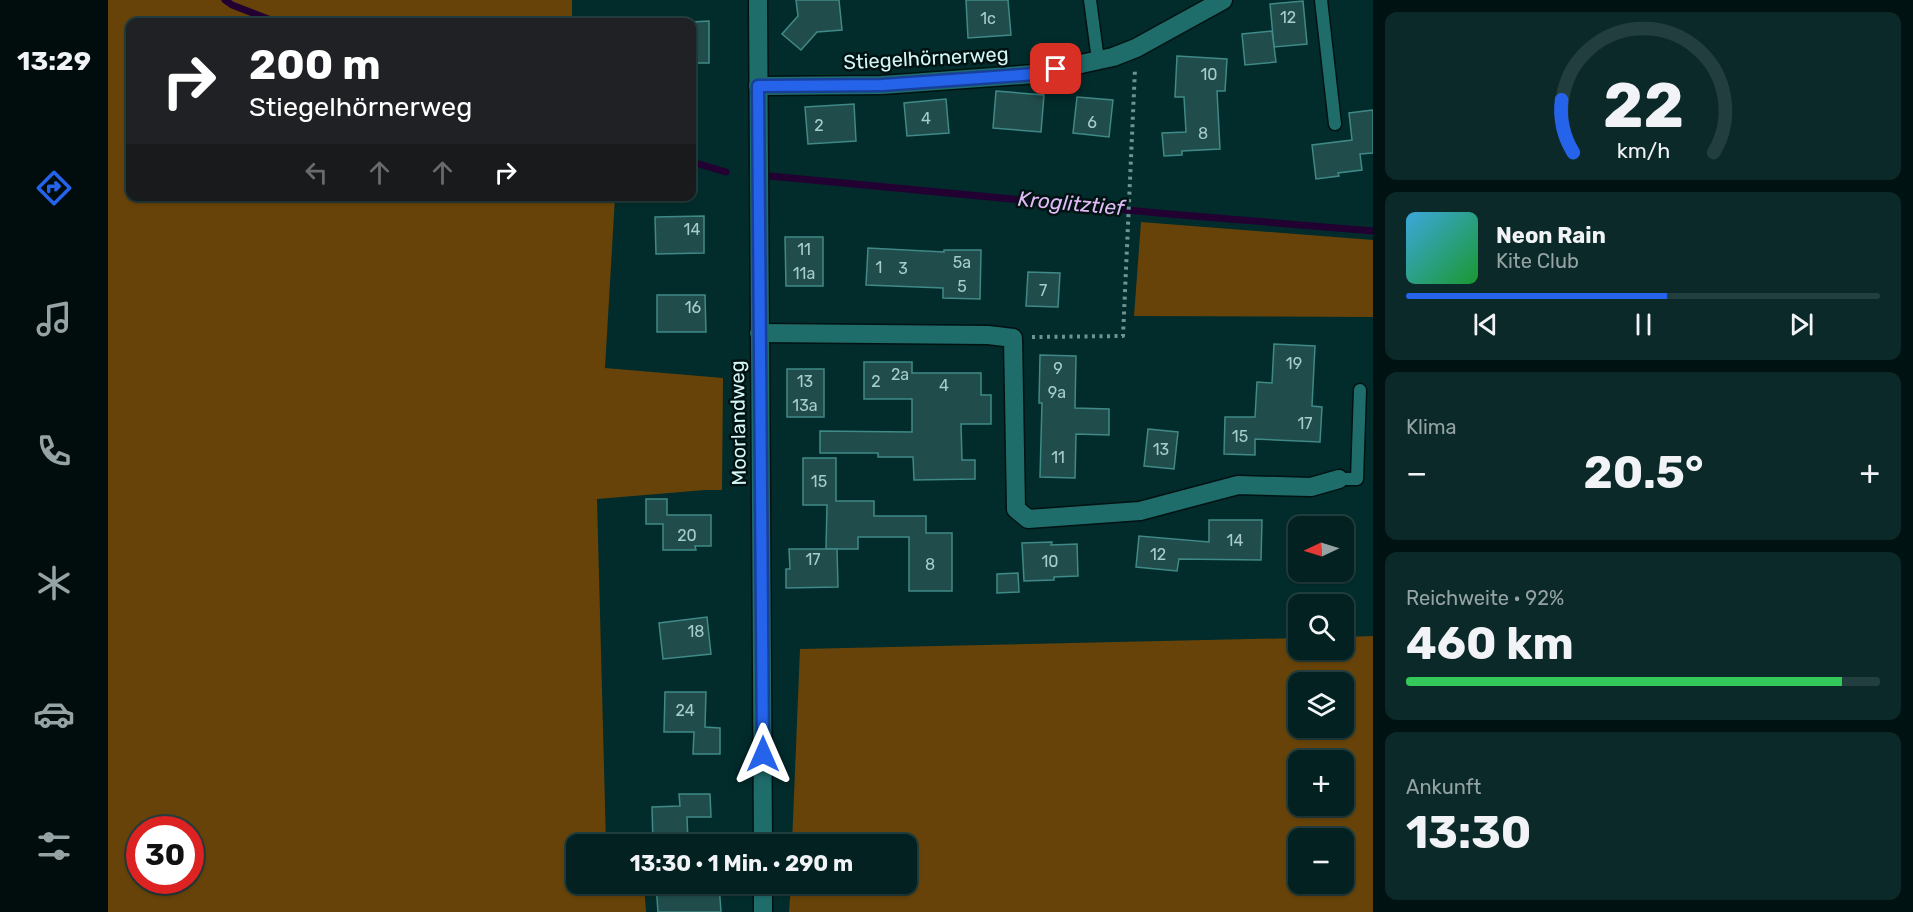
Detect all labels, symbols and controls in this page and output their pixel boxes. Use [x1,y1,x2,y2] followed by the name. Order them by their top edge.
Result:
[1280,8,1296,27] house number: 12
[980,9,996,28] house number: 1c
[249,40,381,90] text: 200 m
[150,42,228,120] icon: right
[843,42,1009,74] street label: Stiegelhörnerweg
[1030,43,1081,94] pin
[17,45,91,77] text: 13:29
[1039,52,1072,85] icon: arrive
[1200,65,1218,84] house number: 10
[1602,69,1684,143] text: 22
[249,91,472,123] text: Stiegelhörnerweg
[921,109,931,128] house number: 4
[1087,113,1097,132] house number: 6
[814,116,824,135] house number: 2
[1198,124,1208,143] house number: 8
[1616,138,1670,163] text: km/h
[300,156,333,189] icon: left
[363,156,396,189] icon: ahead
[426,156,459,189] icon: ahead
[489,156,522,189] icon: right
[33,167,75,209] icon: directions
[1017,186,1127,220] water label: Kroglitztief
[684,220,700,239] house number: 14
[1496,222,1606,249] text: Neon Rain
[797,240,811,259] house number: 11
[1496,249,1579,273] text: Kite Club
[953,253,971,272] house number: 5a
[876,258,882,277] house number: 1
[898,259,908,278] house number: 3
[793,264,815,283] house number: 11a
[957,277,967,296] house number: 5
[1039,281,1047,300] house number: 7
[33,298,75,340] icon: music
[685,298,702,317] house number: 16
[1469,308,1502,341] icon: previous
[1627,308,1660,341] icon: pause
[1785,308,1818,341] icon: next
[1286,354,1302,373] house number: 19
[1053,359,1063,378] house number: 9
[725,360,751,486] street label: Moorlandweg
[891,365,909,384] house number: 2a
[797,372,813,391] house number: 13
[871,372,881,391] house number: 2
[939,376,949,395] house number: 4
[1048,383,1066,402] house number: 9a
[792,396,818,415] house number: 13a
[1297,414,1313,433] house number: 17
[1406,415,1457,439] text: Klima
[1232,427,1248,446] house number: 15
[33,430,75,472] icon: phone
[1153,440,1169,459] house number: 13
[1584,446,1703,499] text: 20.5°
[1051,448,1065,467] house number: 11
[1406,453,1427,492] text: −
[1859,453,1880,492] text: +
[811,472,827,491] house number: 15
[1288,516,1354,582] north arrow
[1288,516,1354,894] map controls
[677,526,697,545] house number: 20
[1227,531,1243,550] house number: 14
[1150,545,1166,564] house number: 12
[805,550,821,569] house number: 17
[1041,552,1059,571] house number: 10
[925,555,935,574] house number: 8
[33,562,75,604] icon: climate
[1406,586,1564,610] text: Reichweite · 92%
[1288,594,1354,660] button: search
[1406,617,1574,670] text: 460 km
[687,622,705,641] house number: 18
[1288,672,1354,738] button: layers
[33,693,75,735] icon: car
[675,701,695,720] house number: 24
[731,722,795,786] position arrow
[1288,750,1354,816] button: +
[1406,775,1481,799] text: Ankunft
[1406,806,1531,859] text: 13:30
[126,816,204,894] speed limit sign: 30
[33,825,75,867] icon: filters
[1288,828,1354,894] button: −
[630,850,853,877] text: 13:30 · 1 Min. · 290 m

